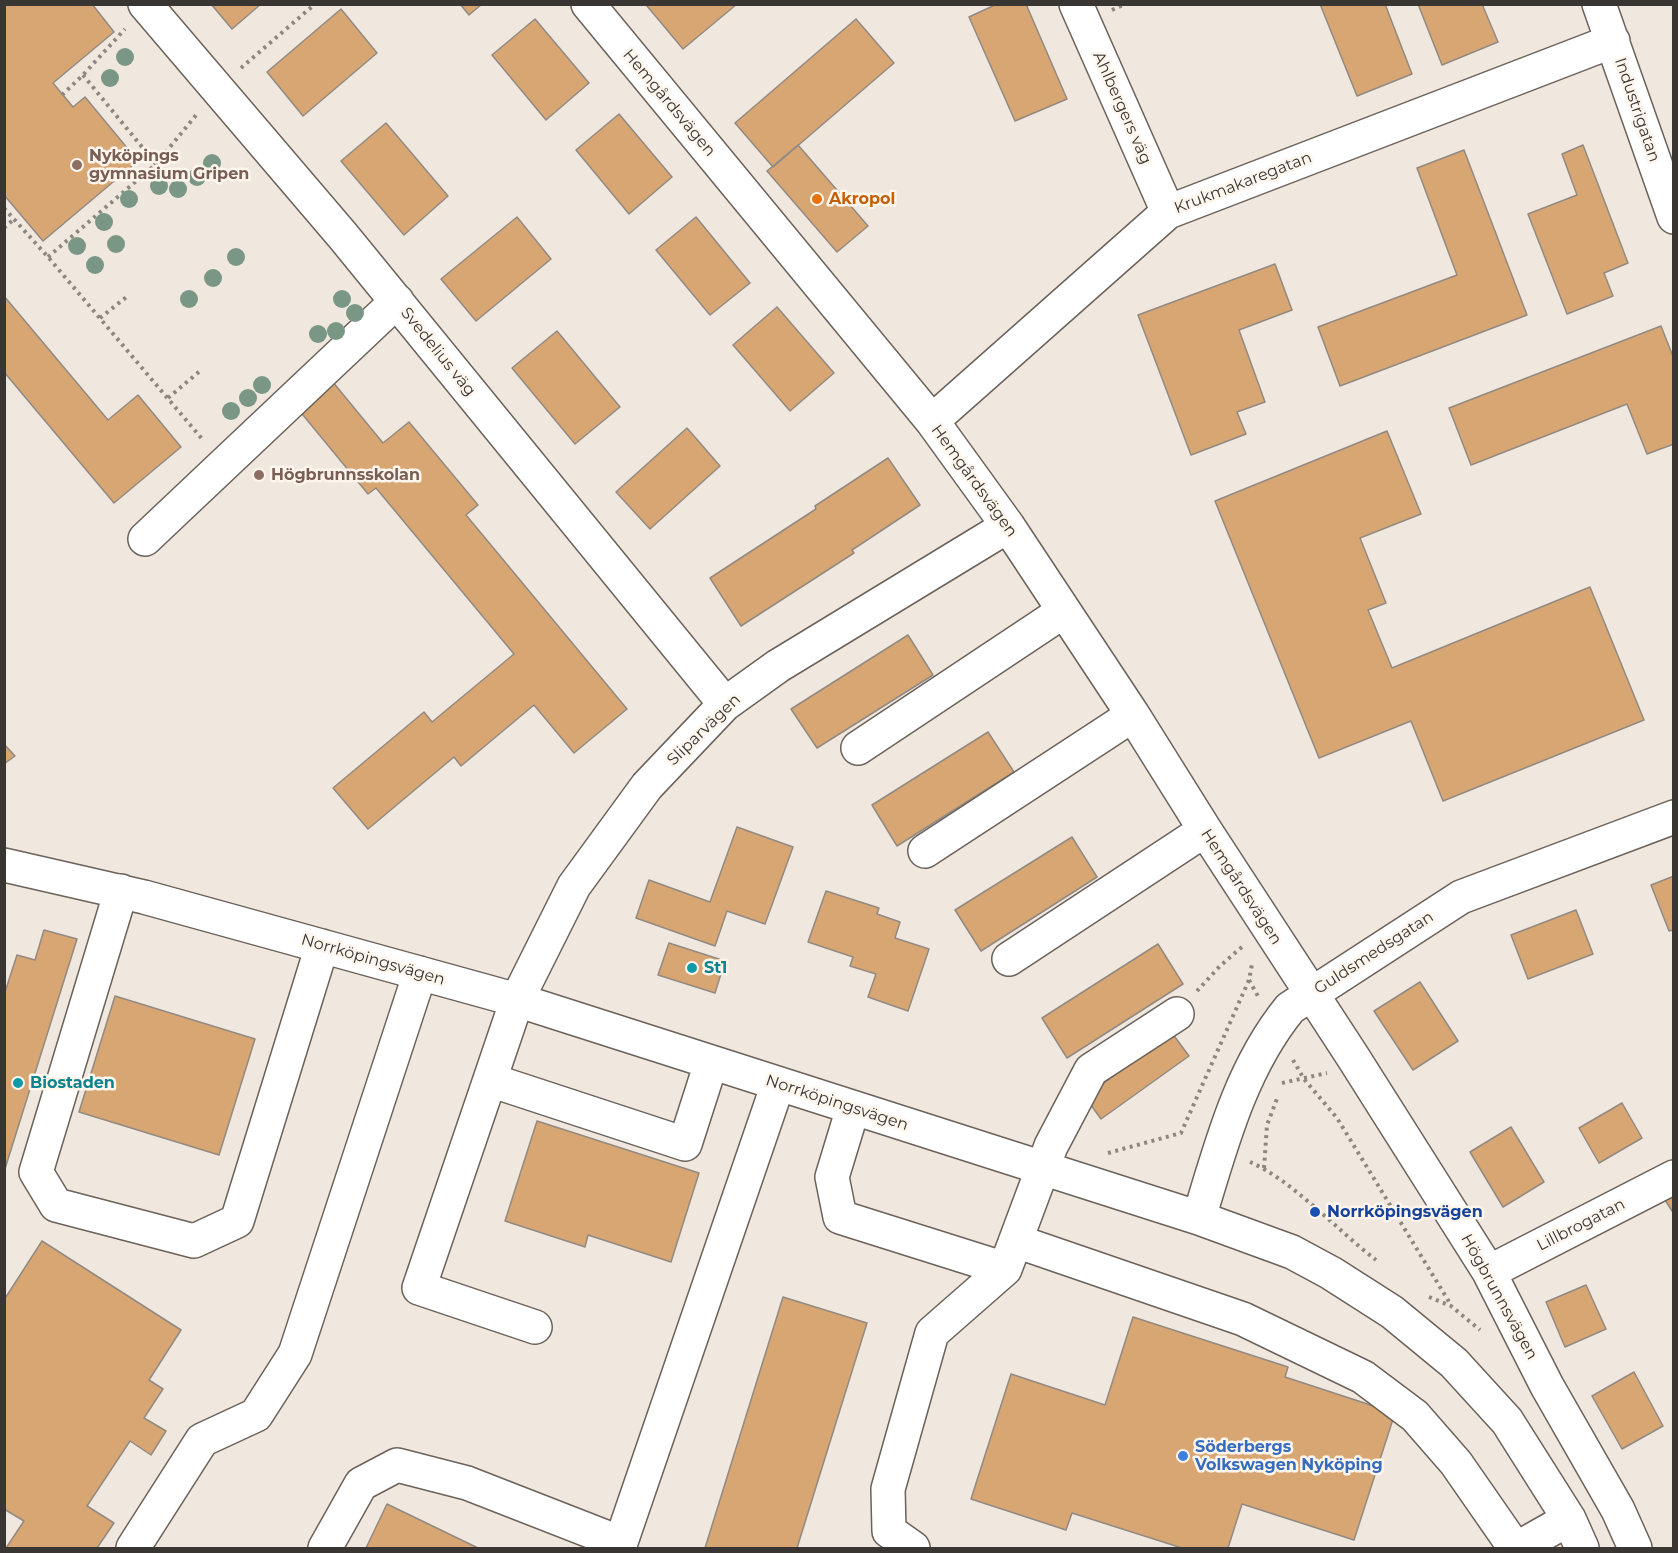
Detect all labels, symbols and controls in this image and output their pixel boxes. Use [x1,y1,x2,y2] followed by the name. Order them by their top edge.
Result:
[619,46,719,160] street label: Hemgårdsvägen
[1089,49,1155,167] street label: Ahlbergers väg
[1610,55,1664,165] street label: Industrigatan
[89,146,249,184] place label: Nyköpings gymnasium Gripen
[1172,148,1314,218] street label: Krukmakaregatan
[70,158,84,172] marker: Nyköpings gymnasium Gripen
[829,189,895,209] place label: Akropol
[810,192,824,206] marker: Akropol
[396,304,480,400] street label: Svedelius väg
[927,421,1021,541] street label: Hemgårdsvägen
[271,465,420,485] place label: Högbrunnsskolan
[252,468,266,482] marker: Högbrunnsskolan
[663,690,745,770] street label: Sliparvägen
[1196,826,1286,948] street label: Hemgårdsvägen
[1311,907,1437,999] street label: Guldsmedsgatan
[299,930,447,990] street label: Norrköpingsvägen
[704,958,727,978] place label: St1
[685,961,699,975] marker: St1
[763,1071,911,1135] street label: Norrköpingsvägen
[30,1073,115,1093] place label: Biostaden
[11,1076,25,1090] marker: Biostaden
[1534,1195,1628,1255] street label: Lillbrogatan
[1327,1202,1483,1222] place label: Norrköpingsvägen
[1308,1205,1322,1219] marker: Norrköpingsvägen
[1457,1231,1541,1363] street label: Högbrunnsvägen
[1195,1437,1383,1475] place label: Söderbergs Volkswagen Nyköping
[1176,1449,1190,1463] marker: Söderbergs Volkswagen Nyköping

